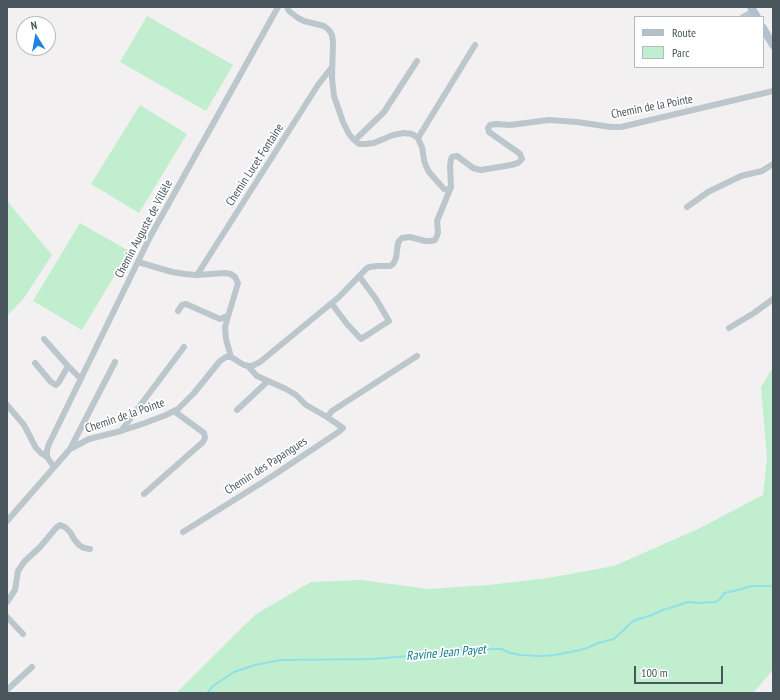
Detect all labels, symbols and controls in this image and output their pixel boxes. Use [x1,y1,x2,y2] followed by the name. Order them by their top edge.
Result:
[16,16,56,56] north arrow
[634,16,764,68] legend
[30,18,38,33] text: N
[672,25,696,40] text: Route
[672,45,689,60] text: Parc
[610,92,694,122] street label: Chemin de la Pointe
[223,121,287,209] street label: Chemin Lucet Fontaine
[112,177,176,281] street label: Chemin Auguste de Villèle
[83,396,167,436] street label: Chemin de la Pointe
[222,434,310,498] street label: Chemin des Papangues
[406,642,486,664] water label: Ravine Jean Payet
[636,658,725,684] scale bar
[641,665,668,680] text: 100 m

